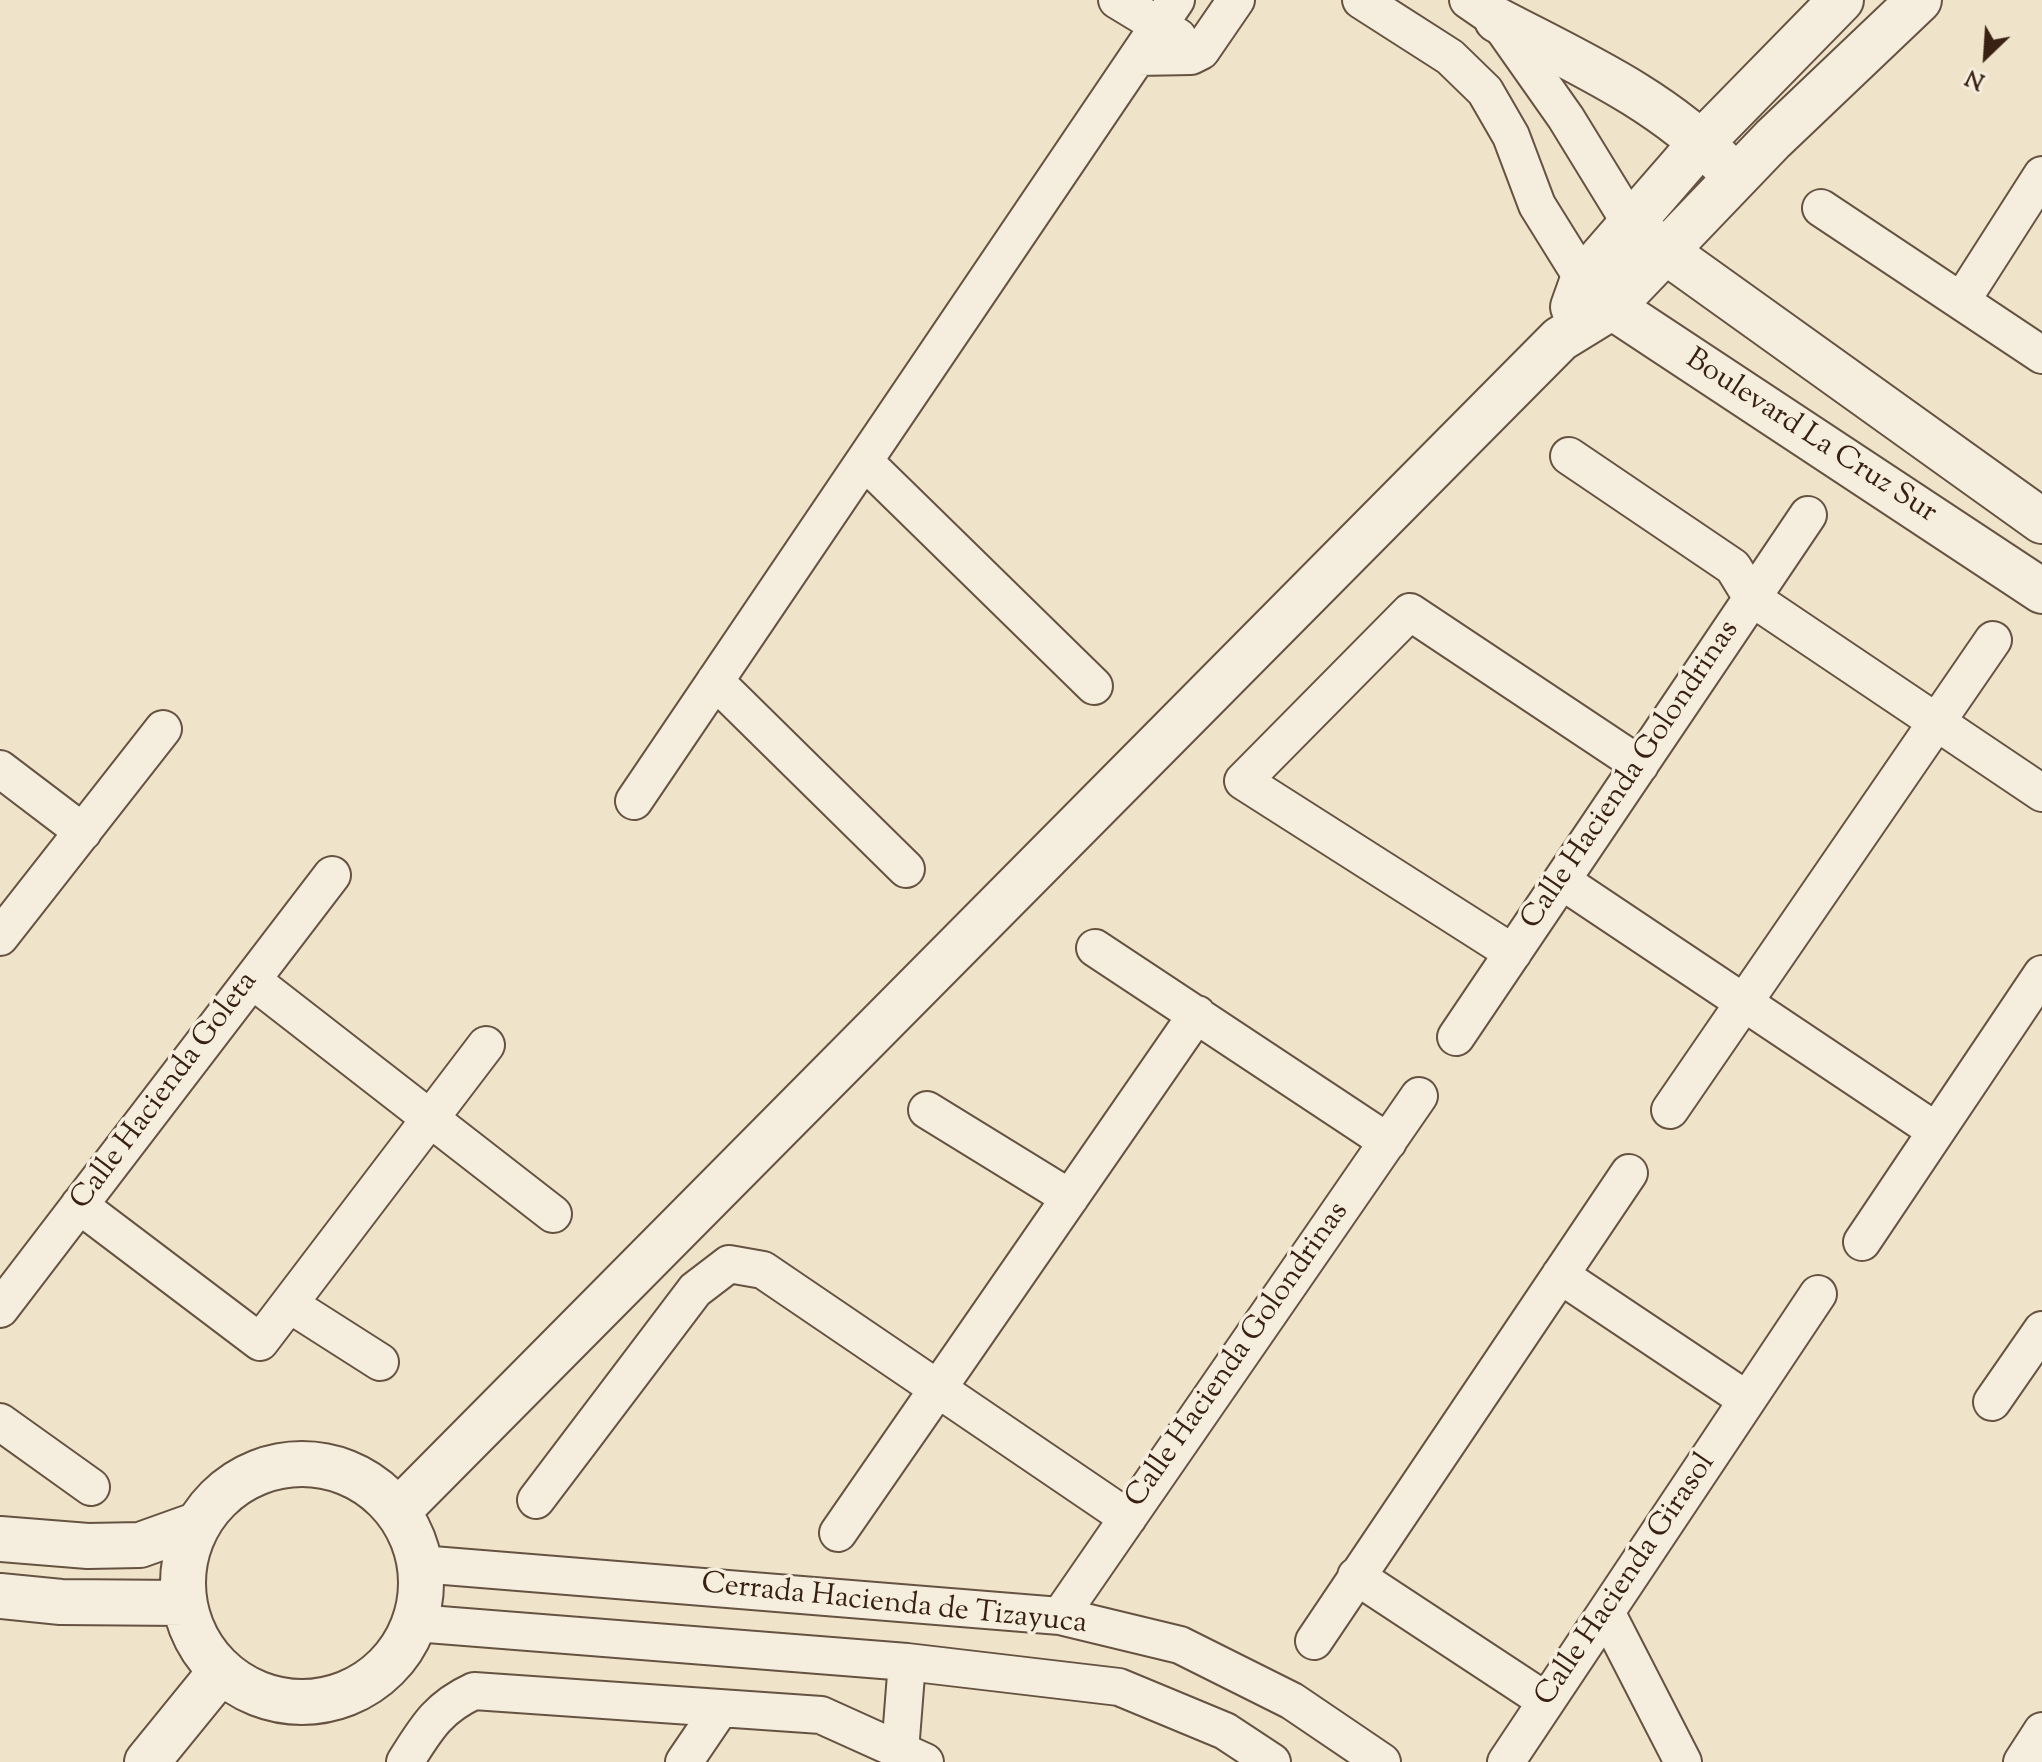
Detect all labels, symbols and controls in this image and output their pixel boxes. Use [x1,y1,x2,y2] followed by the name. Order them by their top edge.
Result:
[1946,16,2026,96] north arrow
[1961,60,1991,96] text: N
[1677,343,1943,533] street label: Boulevard La Cruz Sur
[1515,615,1749,937] street label: Calle Hacienda Golondrinas
[65,966,267,1218] street label: Calle Hacienda Goleta
[1120,1196,1358,1516] street label: Calle Hacienda Golondrinas
[1529,1448,1725,1714] street label: Calle Hacienda Girasol
[699,1568,1089,1644] street label: Cerrada Hacienda de Tizayuca

